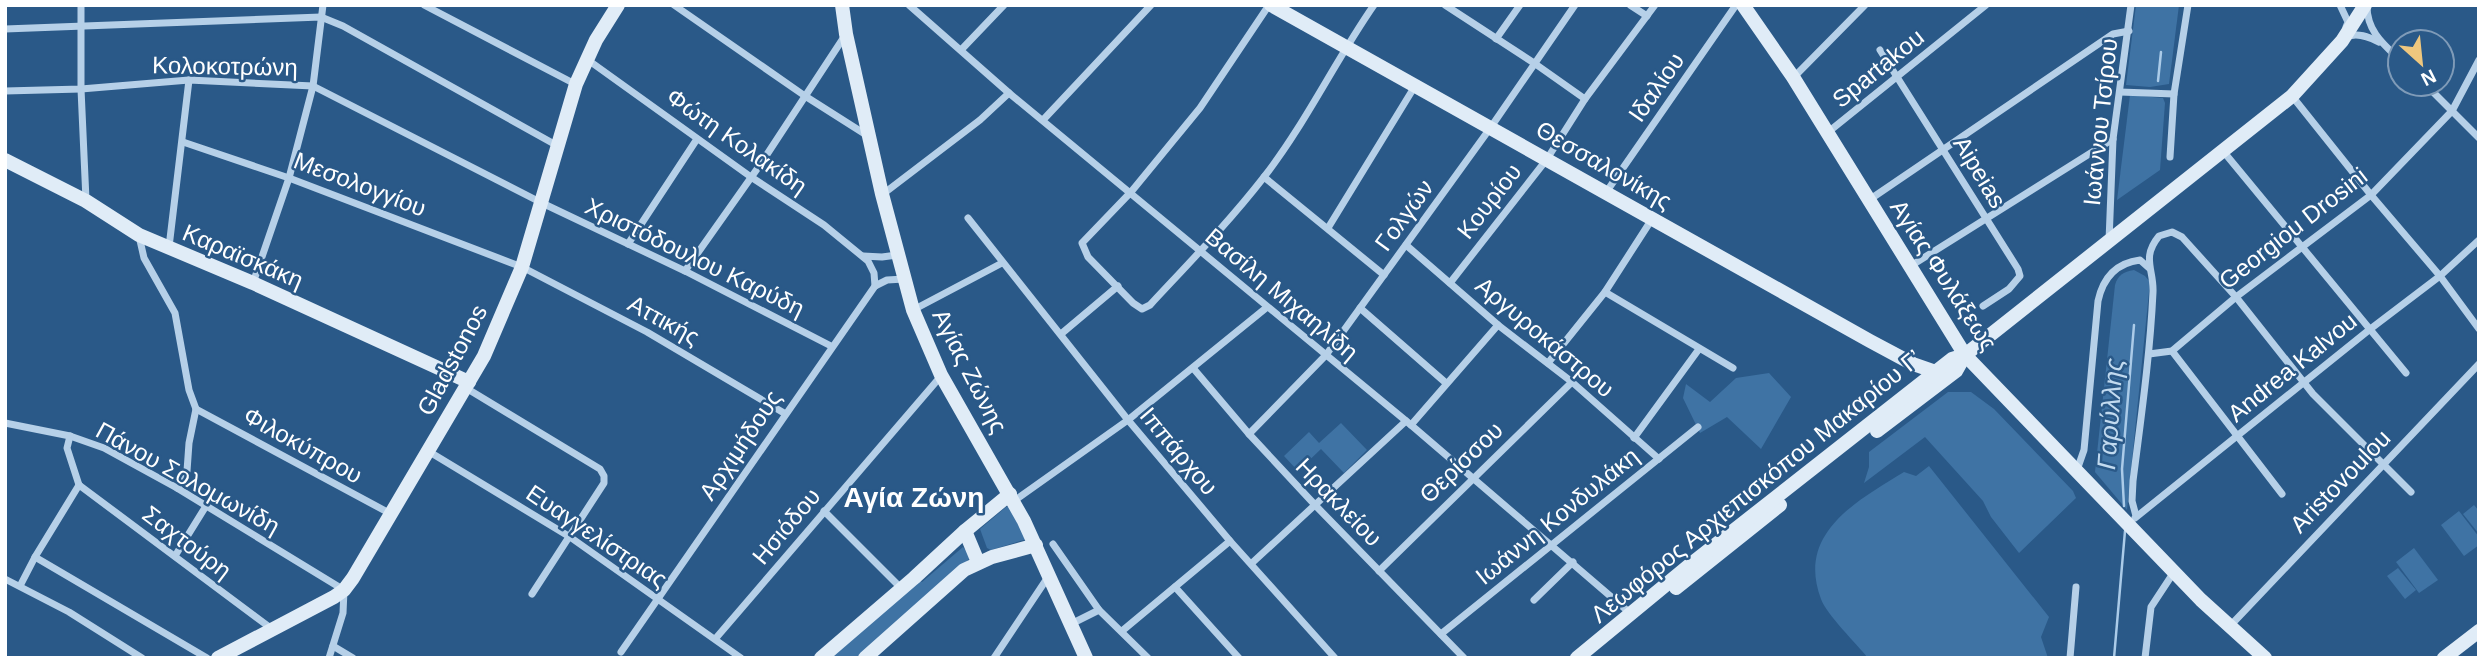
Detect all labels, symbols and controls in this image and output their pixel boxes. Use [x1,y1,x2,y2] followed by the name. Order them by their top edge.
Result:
[1827,23,1929,113] street label: Spartakou
[2386,28,2456,98] north arrow
[2078,37,2122,207] street label: Ιωάννου Τσίρου
[1623,47,1689,127] street label: Ιδαλίου
[152,51,298,81] street label: Κολοκοτρώνη
[2418,65,2439,90] text: N
[662,83,812,199] street label: Φώτη Κολακίδη
[1531,115,1677,215] street label: Θεσσαλονίκης
[1948,131,2012,213] street label: Aipeias
[290,146,430,222] street label: Μεσολογγίου
[1451,158,1527,244] street label: Κουρίου
[2214,162,2372,294] street label: Georgiou Drosini
[1369,174,1439,256] street label: Γολγών
[581,192,809,322] street label: Χριστόδουλου Καρύδη
[1885,194,2003,356] street label: Αγίας Φυλάξεως
[179,219,307,293] street label: Καραϊσκάκη
[1200,222,1364,366] street label: Βασίλη Μιχαηλίδη
[1471,271,1619,403] street label: Αργυροκάστρου
[624,289,704,351] street label: Αττικής
[412,300,492,420] street label: Gladstonos
[927,305,1013,437] street label: Αγίας Ζώνης
[2222,307,2362,427] street label: Andrea Kalvou
[1585,344,1927,628] street label: Λεωφόρος Αρχιεπισκόπου Μακαρίου Γ’
[2091,357,2129,471] water label: Γαρύλλης
[694,385,786,505] street label: Αρχιμήδους
[239,401,367,489] street label: Φιλοκύπρου
[1135,402,1223,500] street label: Ιππάρχου
[92,416,284,540] street label: Πάνου Σολομωνίδη
[1414,416,1508,508] street label: Θερίσσου
[2284,424,2396,538] street label: Aristovoulou
[1470,442,1644,590] street label: Ιωάννη Κονδυλάκη
[1291,453,1387,551] street label: Ηρακλείου
[522,479,672,593] street label: Ευαγγελίστριας
[844,482,984,513] district label: Αγία Ζώνη
[747,483,825,569] street label: Ησιόδου
[137,500,237,584] street label: Σαχτούρη

